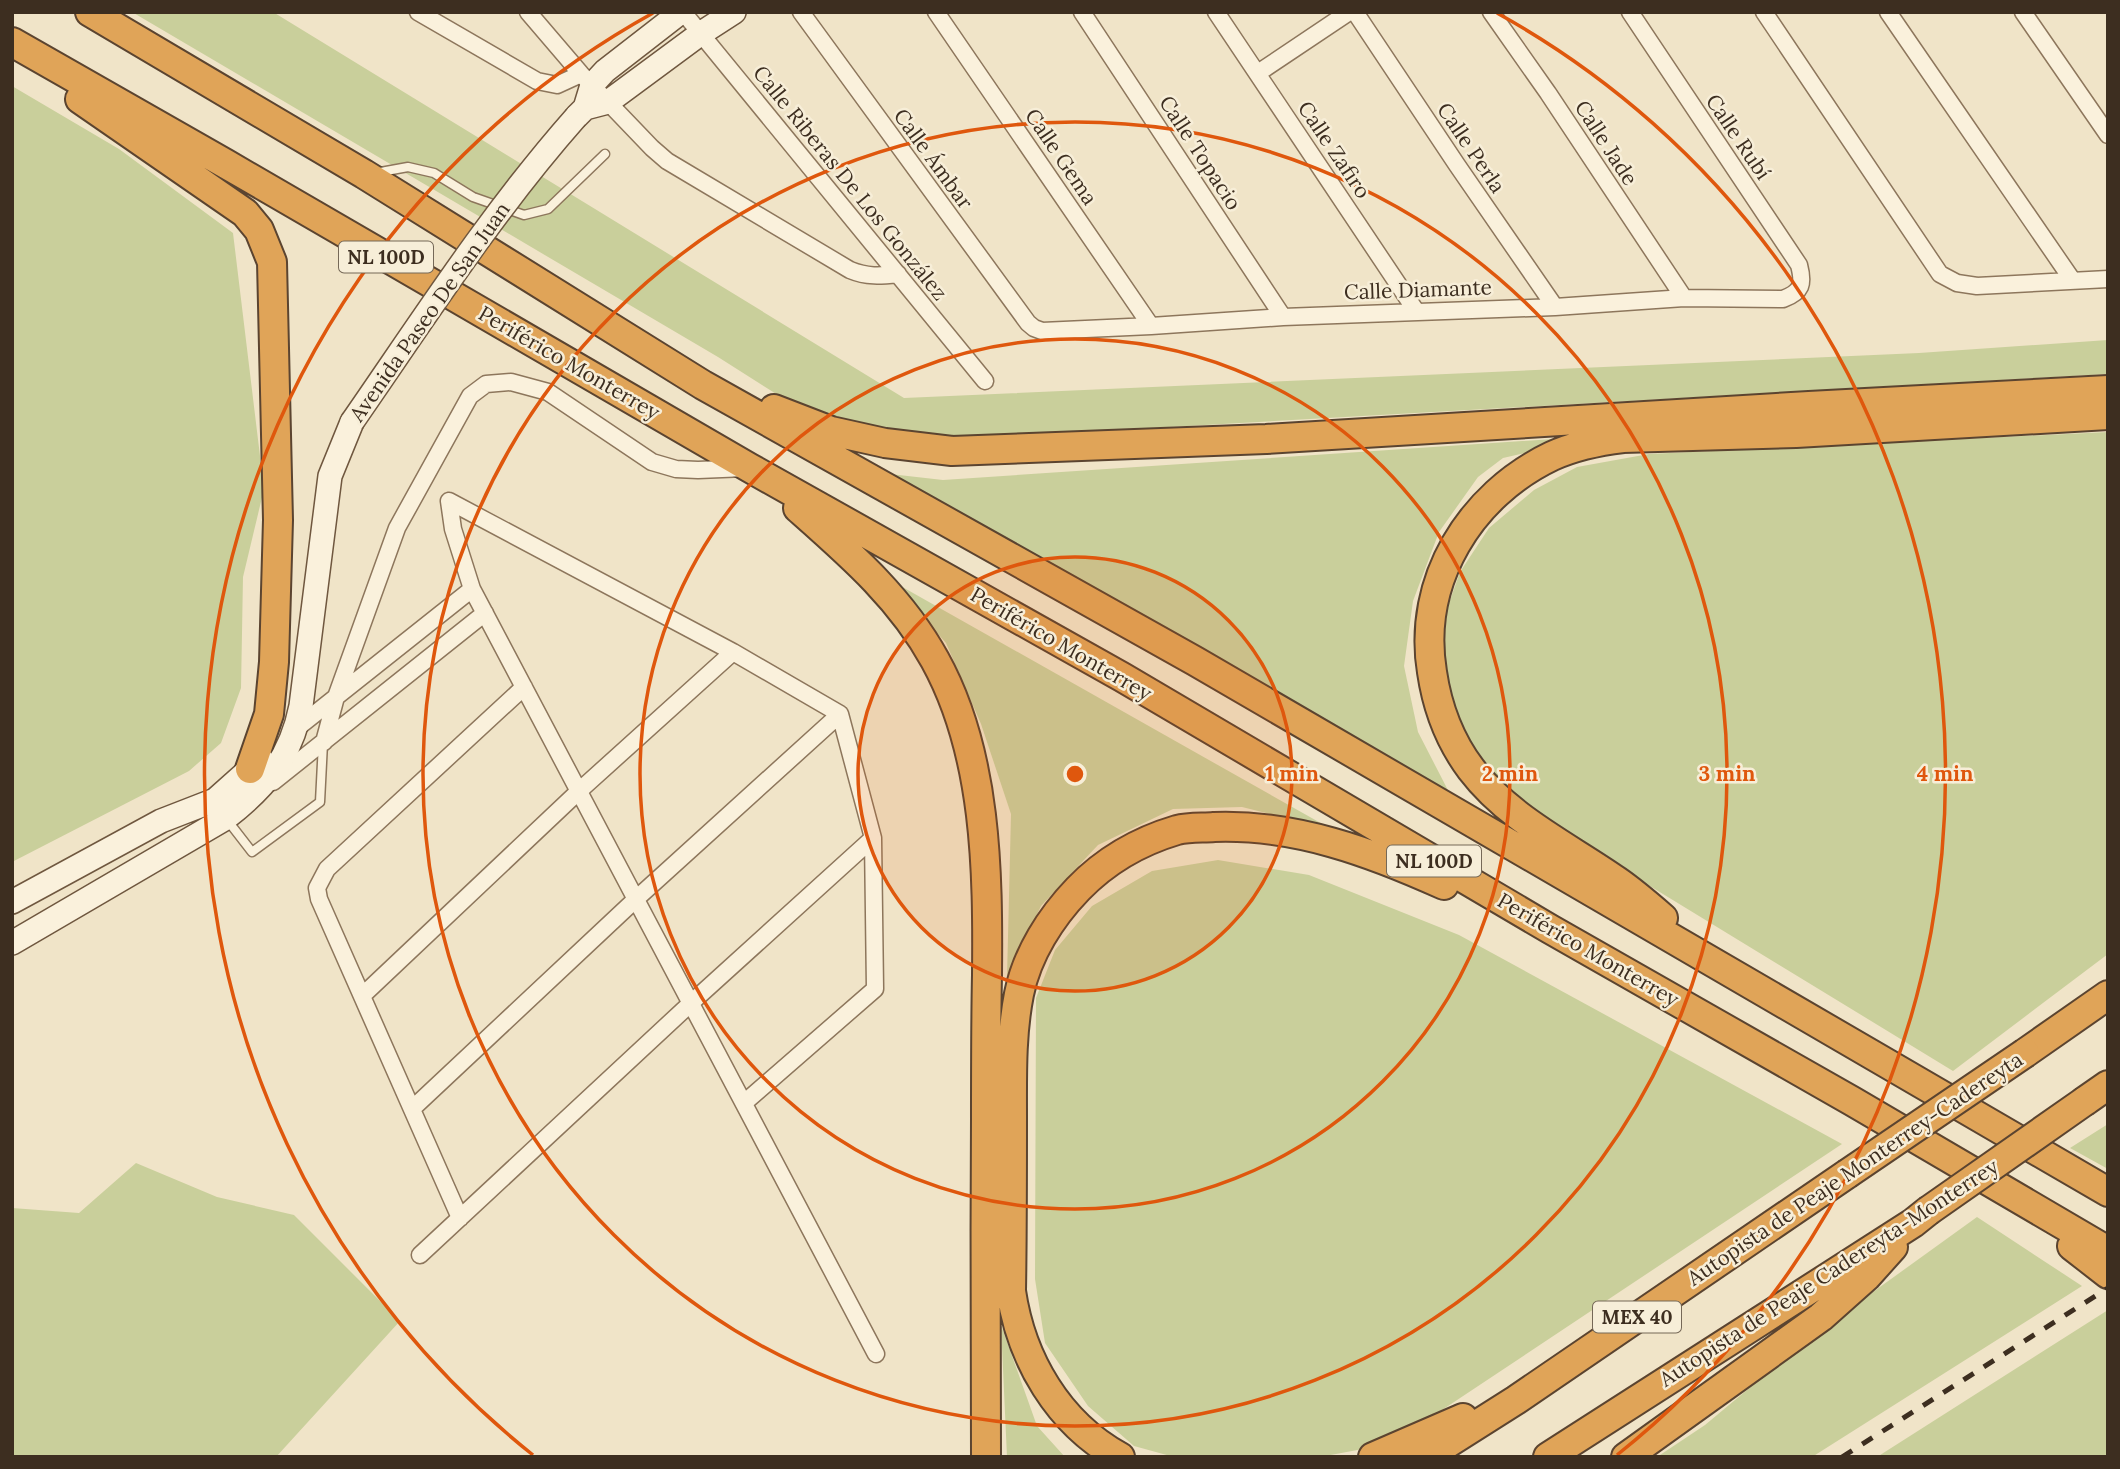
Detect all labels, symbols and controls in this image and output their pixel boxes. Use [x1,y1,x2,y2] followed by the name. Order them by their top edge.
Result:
[747,60,953,306] street label: Calle Riberas De Los González
[1700,89,1777,185] street label: Calle Rubí
[1153,90,1247,215] street label: Calle Topacio
[1569,95,1644,190] street label: Calle Jade
[1292,96,1377,204] street label: Calle Zafiro
[1431,97,1512,198] street label: Calle Perla
[888,103,979,214] street label: Calle Ámbar
[1019,103,1104,210] street label: Calle Gema
[343,196,516,428] street label: Avenida Paseo De San Juan
[339,242,433,272] road number: NL 100D
[1344,273,1492,306] street label: Calle Diamante
[474,300,665,426] street label: Periférico Monterrey
[966,581,1157,707] street label: Periférico Monterrey
[1265,760,1319,787] text: 1 min
[1482,760,1538,787] text: 2 min
[1699,760,1755,787] text: 3 min
[1917,760,1973,787] text: 4 min
[1063,762,1087,786] centre of rings
[1387,846,1481,876] road number: NL 100D
[1493,887,1684,1013] street label: Periférico Monterrey
[1681,1046,2028,1292] street label: Autopista de Peaje Monterrey-Cadereyta
[1653,1153,2003,1393] street label: Autopista de Peaje Cadereyta-Monterrey
[1593,1302,1681,1332] road number: MEX 40

